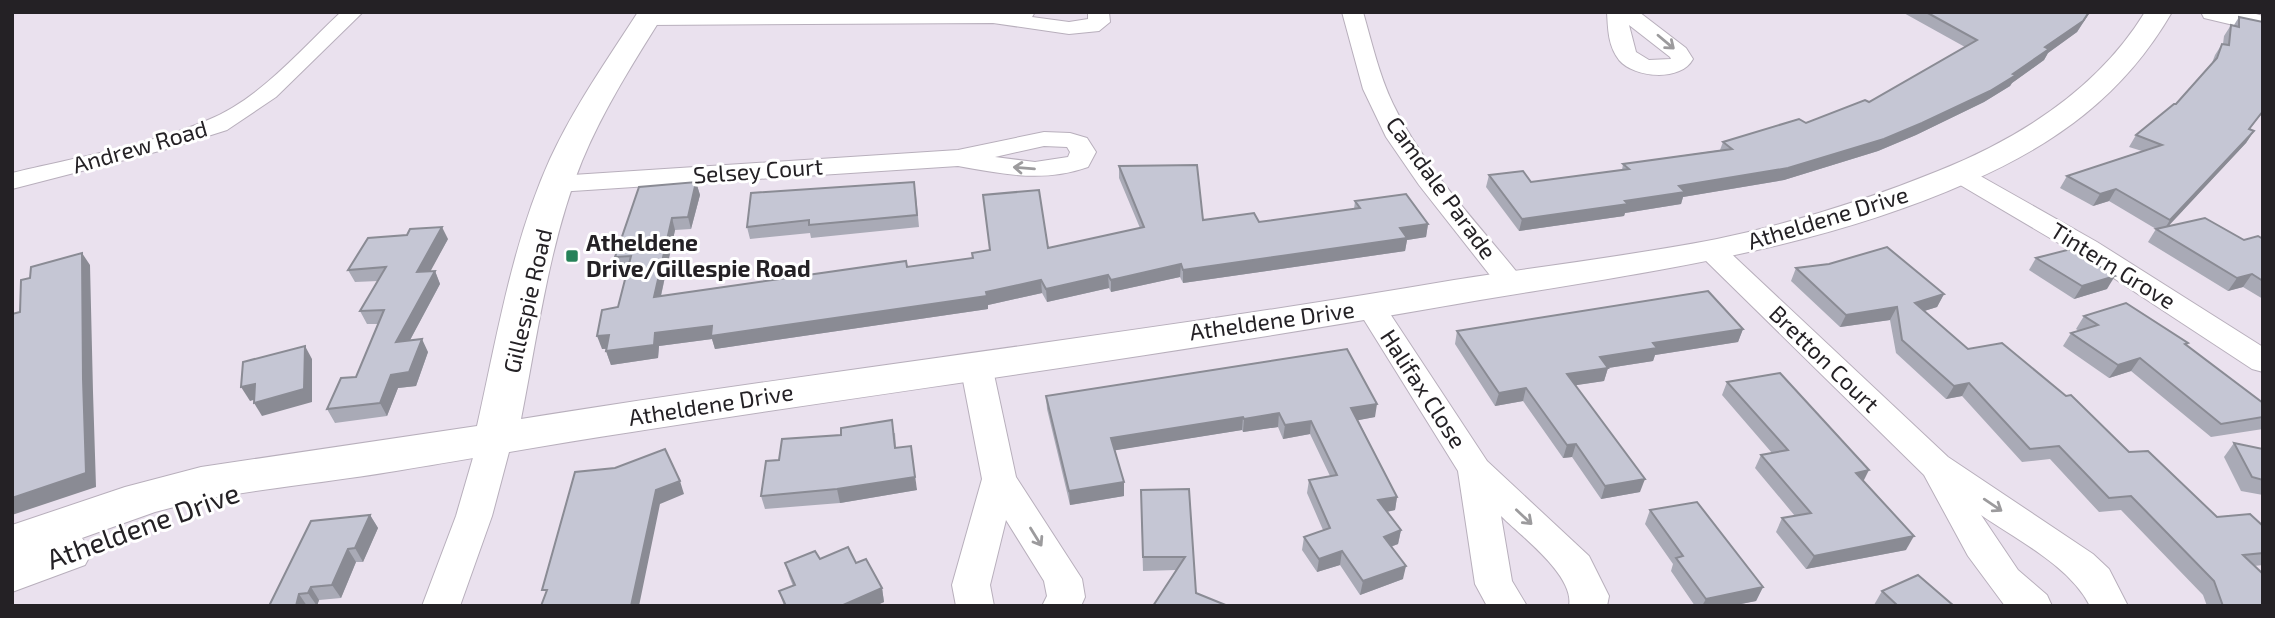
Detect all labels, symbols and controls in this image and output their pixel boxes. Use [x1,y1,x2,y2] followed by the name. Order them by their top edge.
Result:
[1656,35,1674,50] one-way arrow
[1381,111,1503,264] street label: Camdale Parade
[69,113,210,179] street label: Andrew Road
[692,151,824,189] street label: Selsey Court
[1014,161,1036,174] one-way arrow
[1744,179,1911,255] street label: Atheldene Drive
[2046,216,2181,315] street label: Tintern Grove
[497,226,557,376] street label: Gillespie Road
[586,228,811,282] place label: Atheldene Drive/Gillespie Road
[564,248,580,264] marker: Atheldene Drive/Gillespie Road
[1188,295,1356,345] street label: Atheldene Drive
[1764,299,1886,418] street label: Bretton Court
[1375,324,1473,453] street label: Halifax Close
[627,377,795,431] street label: Atheldene Drive
[42,474,244,576] street label: Atheldene Drive
[1983,498,2002,512] one-way arrow
[1516,509,1533,526] one-way arrow
[1029,526,1043,546] one-way arrow

